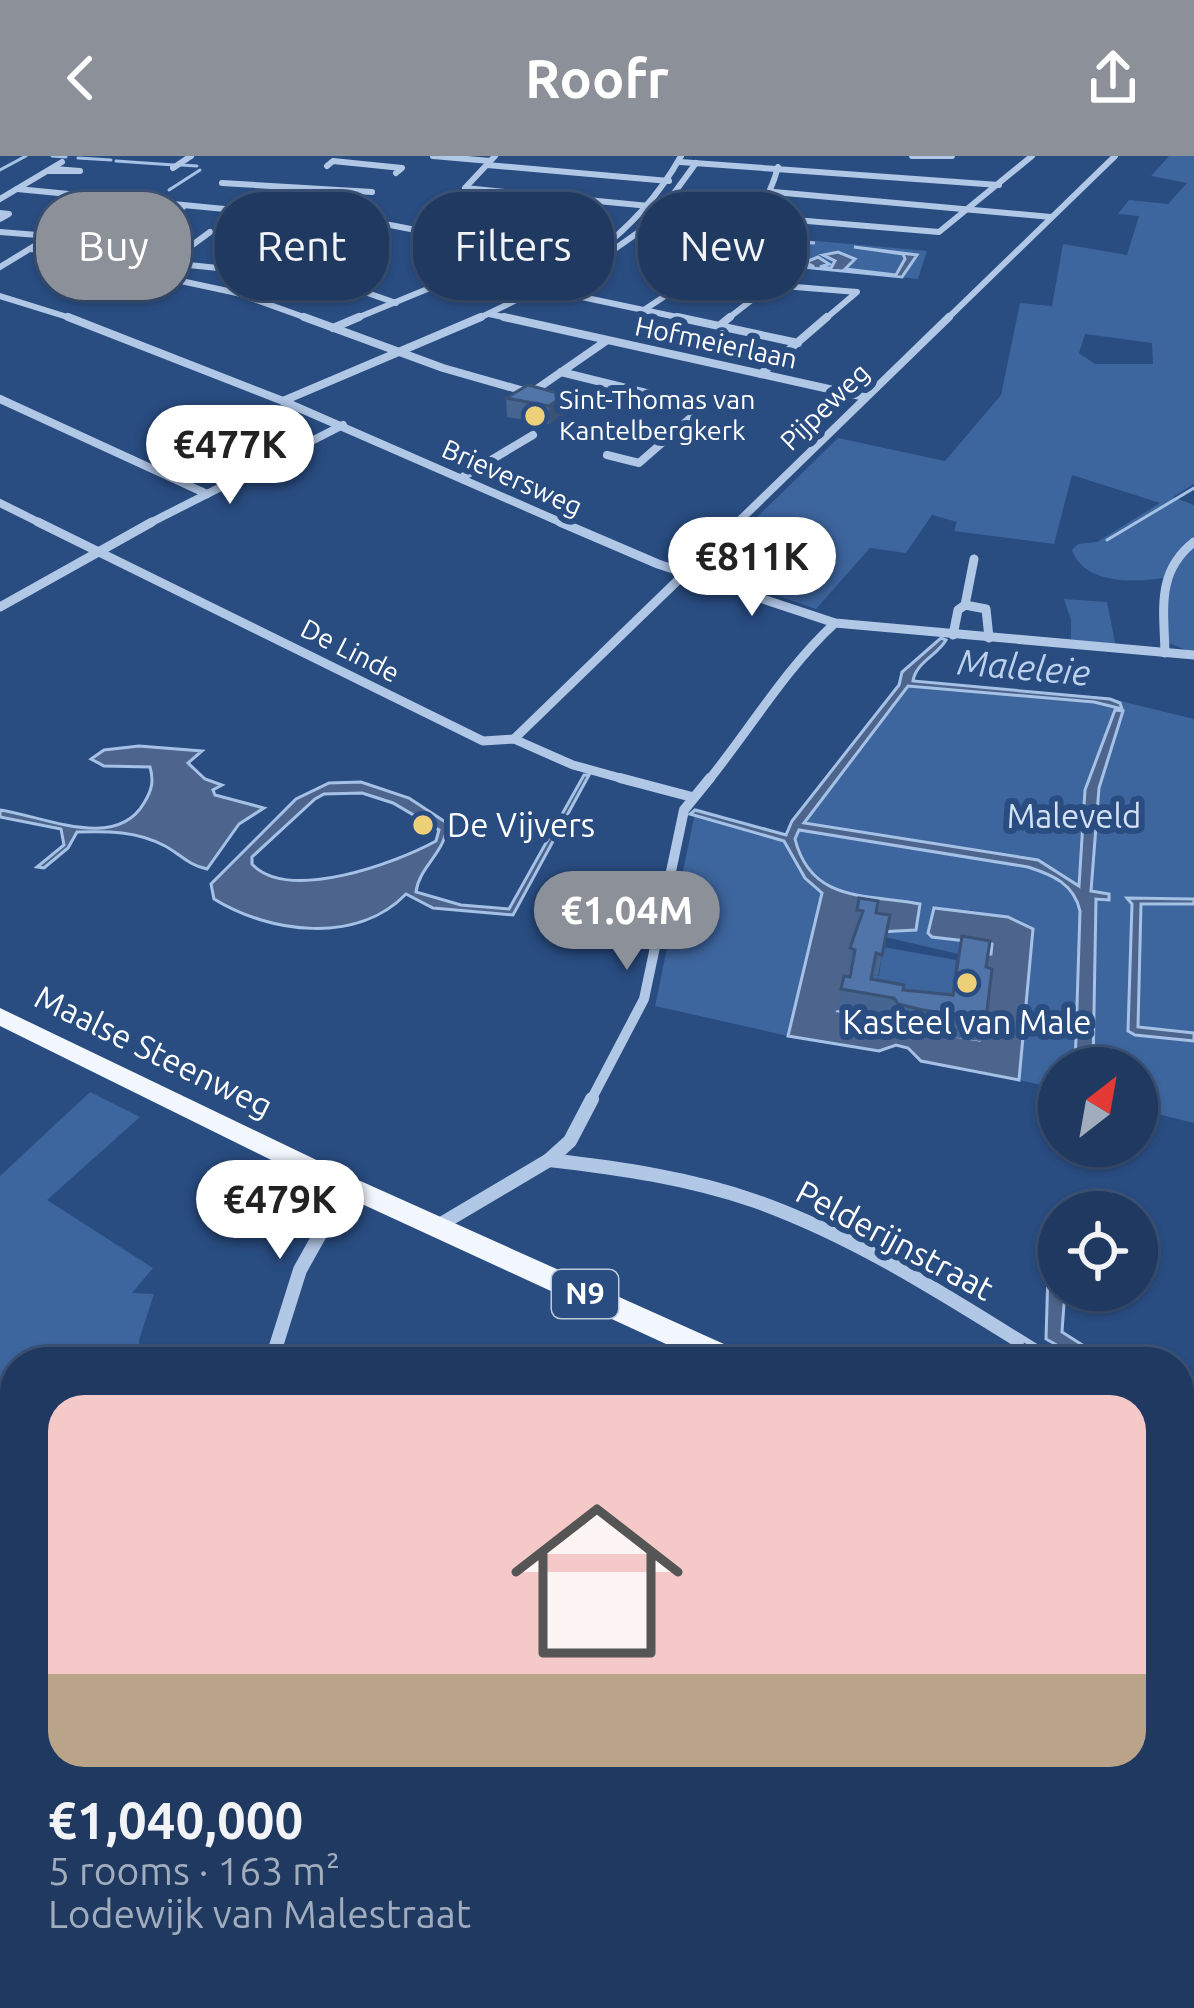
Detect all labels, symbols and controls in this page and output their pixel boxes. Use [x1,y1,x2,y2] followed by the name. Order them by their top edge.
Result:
[48,45,114,111] icon: back
[1080,45,1146,111] icon: share
[525,48,669,108] text: Roofr
[36,192,191,300] chip: Buy
[215,192,389,300] chip: Rent
[413,192,614,300] chip: Filters
[638,192,807,300] chip: New
[632,310,800,374] street label: Hofmeierlaan
[774,357,875,456] street label: Pijpeweg
[559,384,755,445] place label: Sint-Thomas van Kantelbergkerk
[522,403,548,429] marker: Sint-Thomas van Kantelbergkerk
[146,405,314,507] pin: €477K
[173,422,287,465] text: €477K
[438,433,587,521] street label: Brieversweg
[668,517,836,619] pin: €811K
[695,534,809,577] text: €811K
[296,613,405,688] street label: De Linde
[956,640,1092,693] water label: Maleleie
[1007,797,1141,834] park label: Maleveld
[447,806,595,843] place label: De Vijvers
[410,812,436,838] marker: De Vijvers
[529,871,725,973] pin: €1.04M
[561,888,693,931] text: €1.04M
[954,970,980,996] marker: Kasteel van Male
[29,977,279,1124] street label: Maalse Steenweg
[843,1003,1091,1040] place label: Kasteel van Male
[1038,1047,1158,1167] north arrow
[1038,1047,1158,1311] map controls
[196,1160,364,1262] pin: €479K
[791,1172,1000,1307] street label: Pelderijnstraat
[223,1177,337,1220] text: €479K
[1038,1191,1158,1311] button: locate
[552,1270,618,1318] road number: N9
[489,1473,705,1689] icon: home
[48,1791,303,1849] text: €1,040,000
[48,1849,340,1892] text: 5 rooms · 163 m²
[48,1892,471,1935] text: Lodewijk van Malestraat

